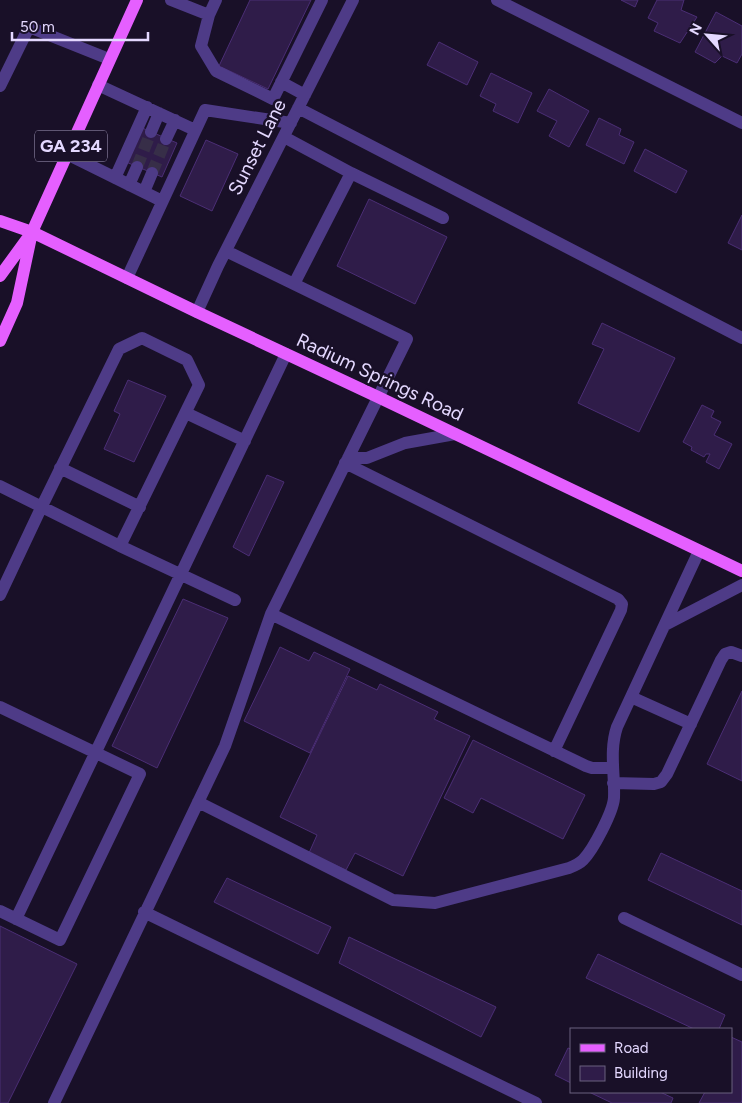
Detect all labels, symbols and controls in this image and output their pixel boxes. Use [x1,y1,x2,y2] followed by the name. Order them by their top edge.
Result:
[12,10,149,42] scale bar
[682,10,732,60] north arrow
[20,18,55,36] text: 50 m
[686,21,706,38] text: N
[223,95,291,199] street label: Sunset Lane
[35,130,107,162] road number: GA 234
[293,328,467,426] street label: Radium Springs Road
[570,1028,732,1093] legend
[614,1039,649,1057] text: Road
[614,1064,668,1082] text: Building

